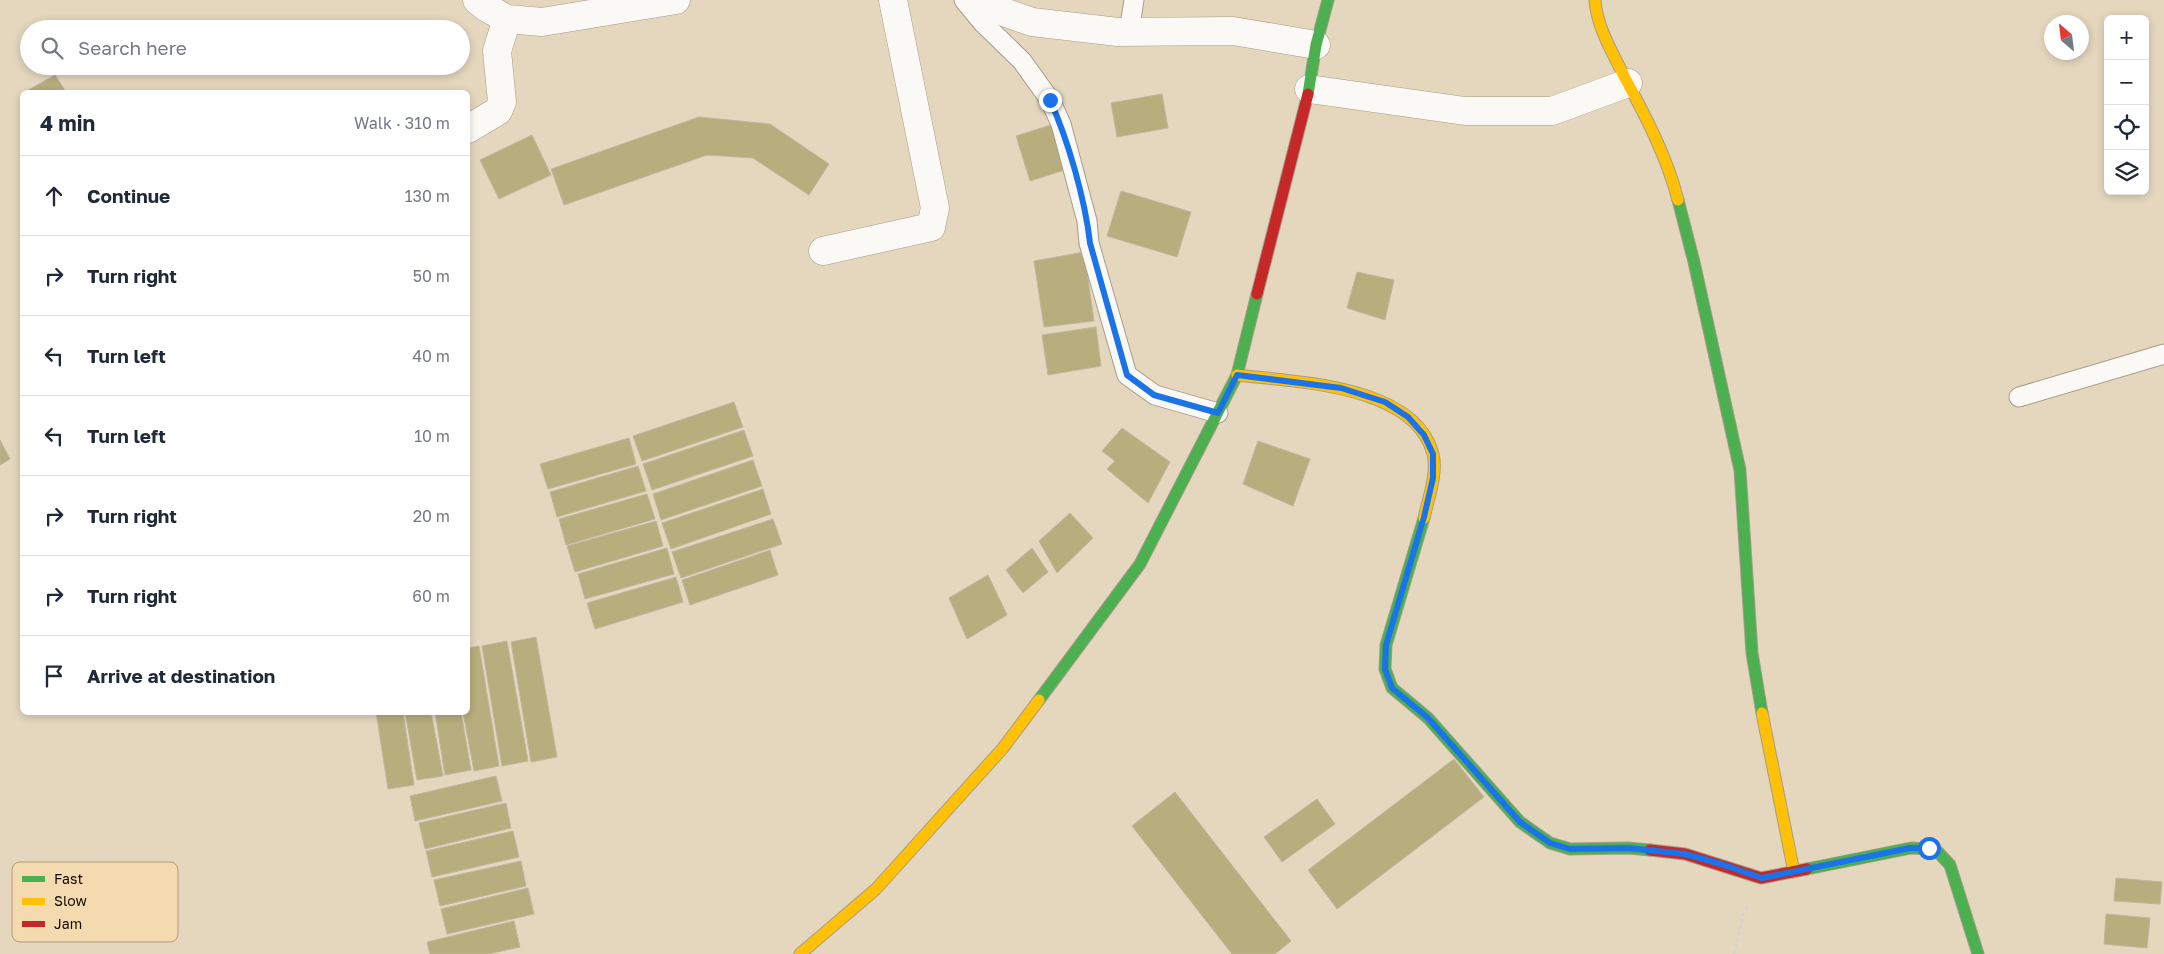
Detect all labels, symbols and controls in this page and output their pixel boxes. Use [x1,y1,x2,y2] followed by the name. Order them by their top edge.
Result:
[2044,15,2089,60] north arrow
[2104,15,2149,195] map controls
[2104,15,2149,60] button: +
[20,20,470,75] search box
[38,34,66,62] icon: search
[78,36,187,59] text: Search here
[2104,60,2149,105] button: −
[1039,89,1062,112] route end
[2104,105,2149,150] button: locate
[40,110,95,136] text: 4 min
[354,113,450,133] text: Walk · 310 m
[2104,150,2149,195] button: layers
[40,182,68,210] icon: ahead
[87,184,170,207] text: Continue
[405,186,450,206] text: 130 m
[40,262,68,290] icon: right
[87,264,177,287] text: Turn right
[413,266,450,286] text: 50 m
[40,342,68,370] icon: left
[87,344,166,367] text: Turn left
[412,346,450,366] text: 40 m
[40,422,68,450] icon: left
[87,424,166,447] text: Turn left
[414,426,450,446] text: 10 m
[40,502,68,530] icon: right
[87,504,177,527] text: Turn right
[413,506,450,526] text: 20 m
[40,582,68,610] icon: right
[87,584,177,607] text: Turn right
[412,586,450,606] text: 60 m
[40,662,68,690] icon: arrive
[87,664,275,687] text: Arrive at destination
[1918,837,1941,860] route start
[12,862,178,942] legend
[54,870,83,887] text: Fast
[54,892,87,909] text: Slow
[54,915,82,932] text: Jam

